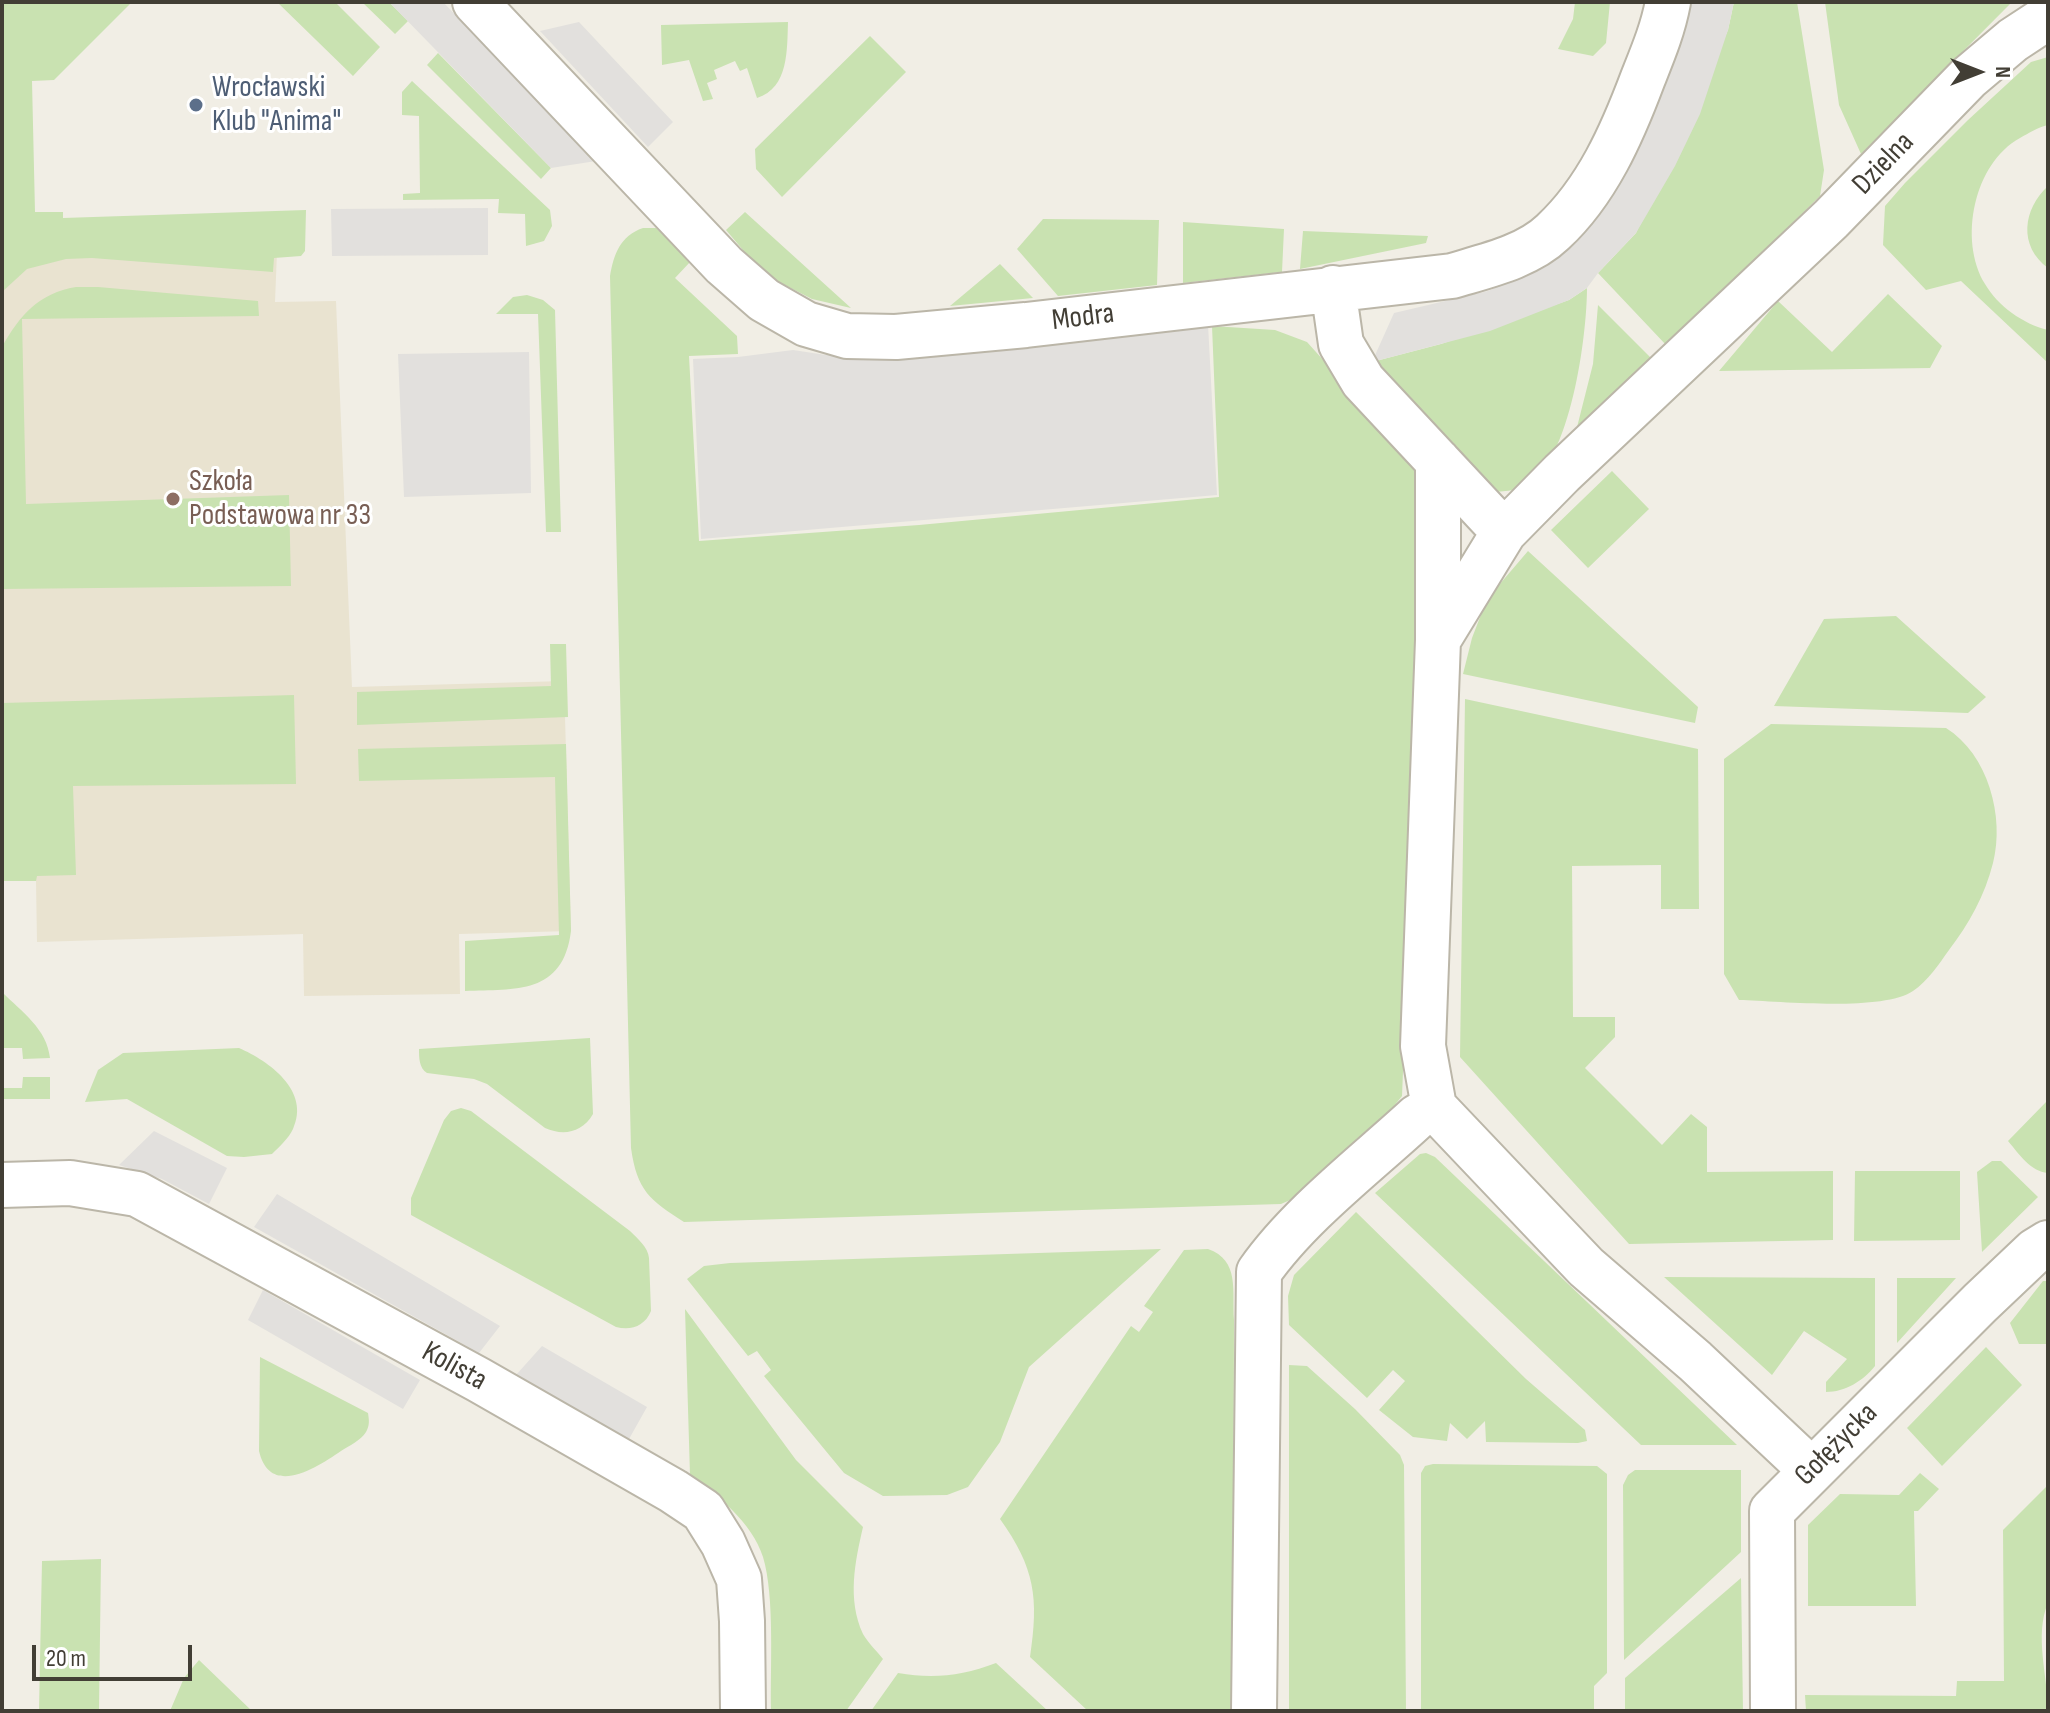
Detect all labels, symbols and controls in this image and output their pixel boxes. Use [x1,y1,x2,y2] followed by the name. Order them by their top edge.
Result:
[1938,32,2018,112] north arrow
[1989,66,2016,78] text: N
[212,70,341,140] place label: Wrocławski Klub "Anima"
[187,96,205,114] marker: Wrocławski Klub "Anima"
[1846,125,1922,203] street label: Dzielna
[1050,296,1116,340] street label: Modra
[189,464,371,534] place label: Szkoła Podstawowa nr 33
[164,490,182,508] marker: Szkoła Podstawowa nr 33
[415,1335,493,1399] street label: Kolista
[1788,1396,1886,1494] street label: Gołężycka
[36,1629,196,1679] scale bar
[46,1644,86,1673] text: 20 m

